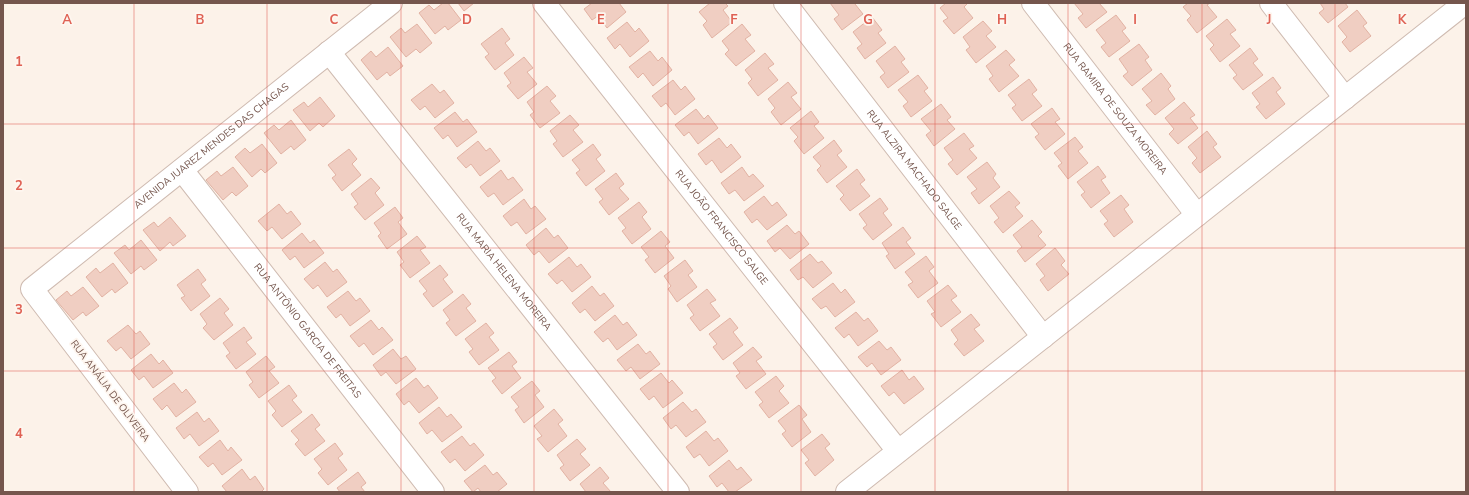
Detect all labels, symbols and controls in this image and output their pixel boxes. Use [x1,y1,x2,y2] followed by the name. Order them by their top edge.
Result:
[62,11,72,29] text: A
[196,11,205,29] text: B
[330,11,339,29] text: C
[462,11,472,29] text: D
[597,11,605,29] text: E
[730,11,738,29] text: F
[863,11,873,29] text: G
[997,11,1007,29] text: H
[1133,11,1137,29] text: I
[1266,11,1271,29] text: J
[1398,11,1407,29] text: K
[1060,40,1171,178] street label: RUA RAMIRA DE SOUZA MOREIRA
[15,53,23,71] text: 1
[131,80,292,212] street label: AVENIDA JUAREZ MENDES DAS CHAGAS
[863,107,965,233] street label: RUA ALZIRA MACHADO SALGE
[672,167,771,288] street label: RUA JOÃO FRANCISCO SALGE
[15,177,23,195] text: 2
[453,211,555,334] street label: RUA MARIA HELENA MOREIRA
[250,261,364,401] street label: RUA ANTÔNIO GARCIA DE FREITAS
[15,301,23,319] text: 3
[67,337,153,445] street label: RUA ANÁLIA DE OLIVEIRA
[15,425,23,443] text: 4

